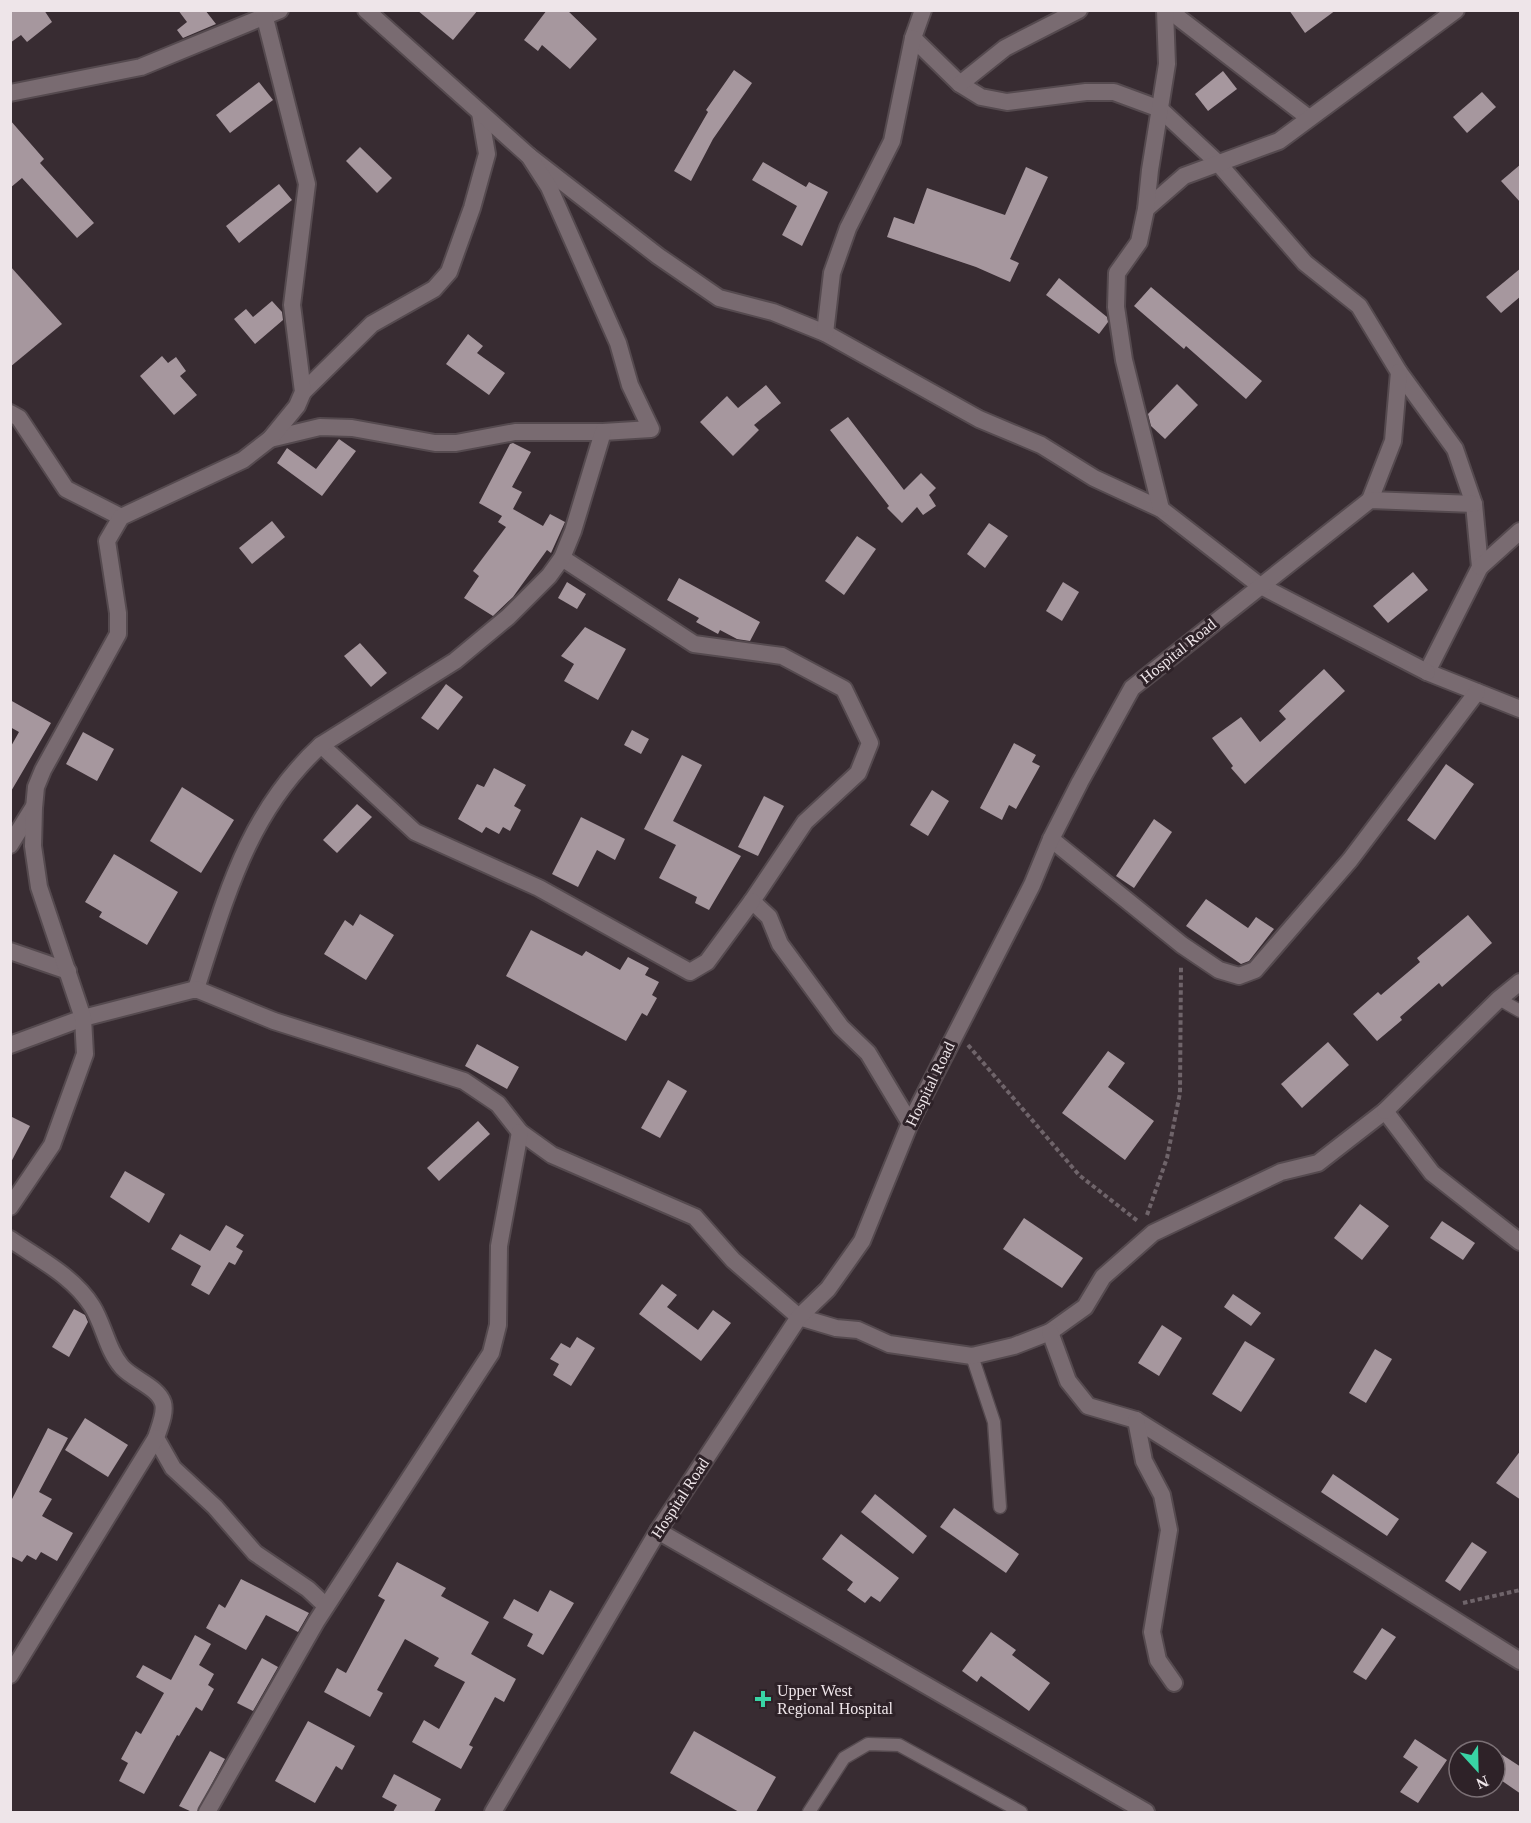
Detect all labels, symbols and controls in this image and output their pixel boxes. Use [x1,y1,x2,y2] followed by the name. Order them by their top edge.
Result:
[1137,615,1220,687] street label: Hospital Road
[902,1039,959,1130] street label: Hospital Road
[648,1455,713,1542] street label: Hospital Road
[777,1682,894,1718] place label: Upper West Regional Hospital
[754,1690,772,1708] marker: Upper West Regional Hospital
[1447,1739,1507,1799] north arrow
[1473,1772,1491,1793] text: N

